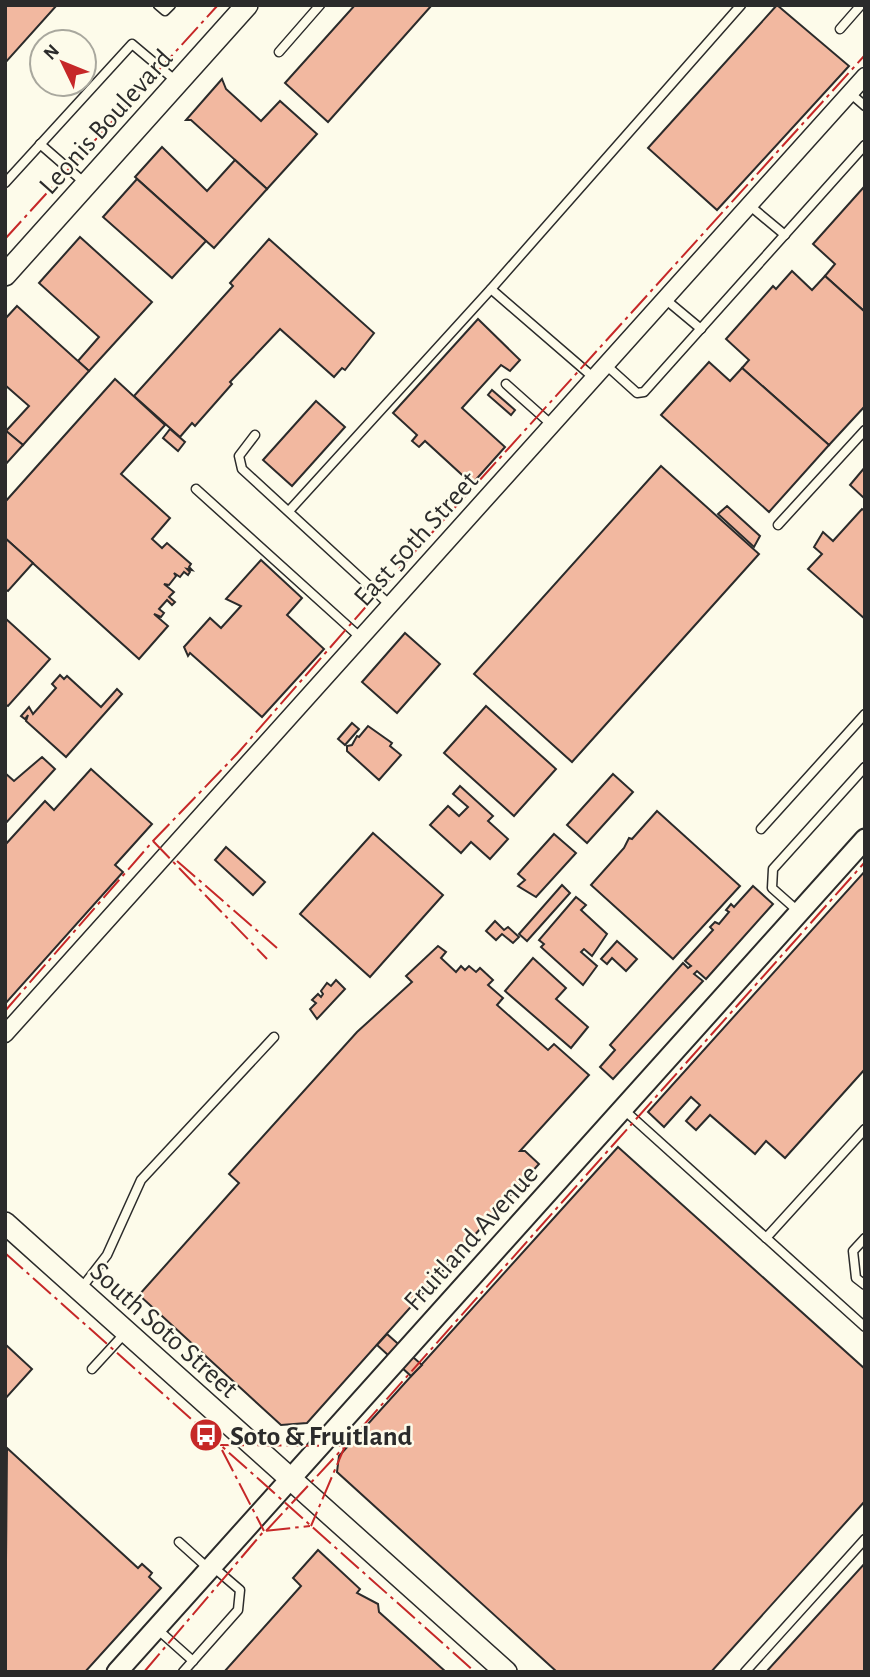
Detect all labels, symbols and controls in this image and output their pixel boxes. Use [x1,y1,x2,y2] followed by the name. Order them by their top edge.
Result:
[28,28,98,98] north arrow
[40,41,63,64] text: N
[35,45,178,200] street label: Leonis Boulevard
[349,467,484,612] street label: East 50th Street
[399,1160,544,1316] street label: Fruitland Avenue
[84,1257,243,1404] street label: South Soto Street
[187,1416,225,1454] bus stop icon: Soto & Fruitland
[230,1423,413,1451] place label: Soto & Fruitland

